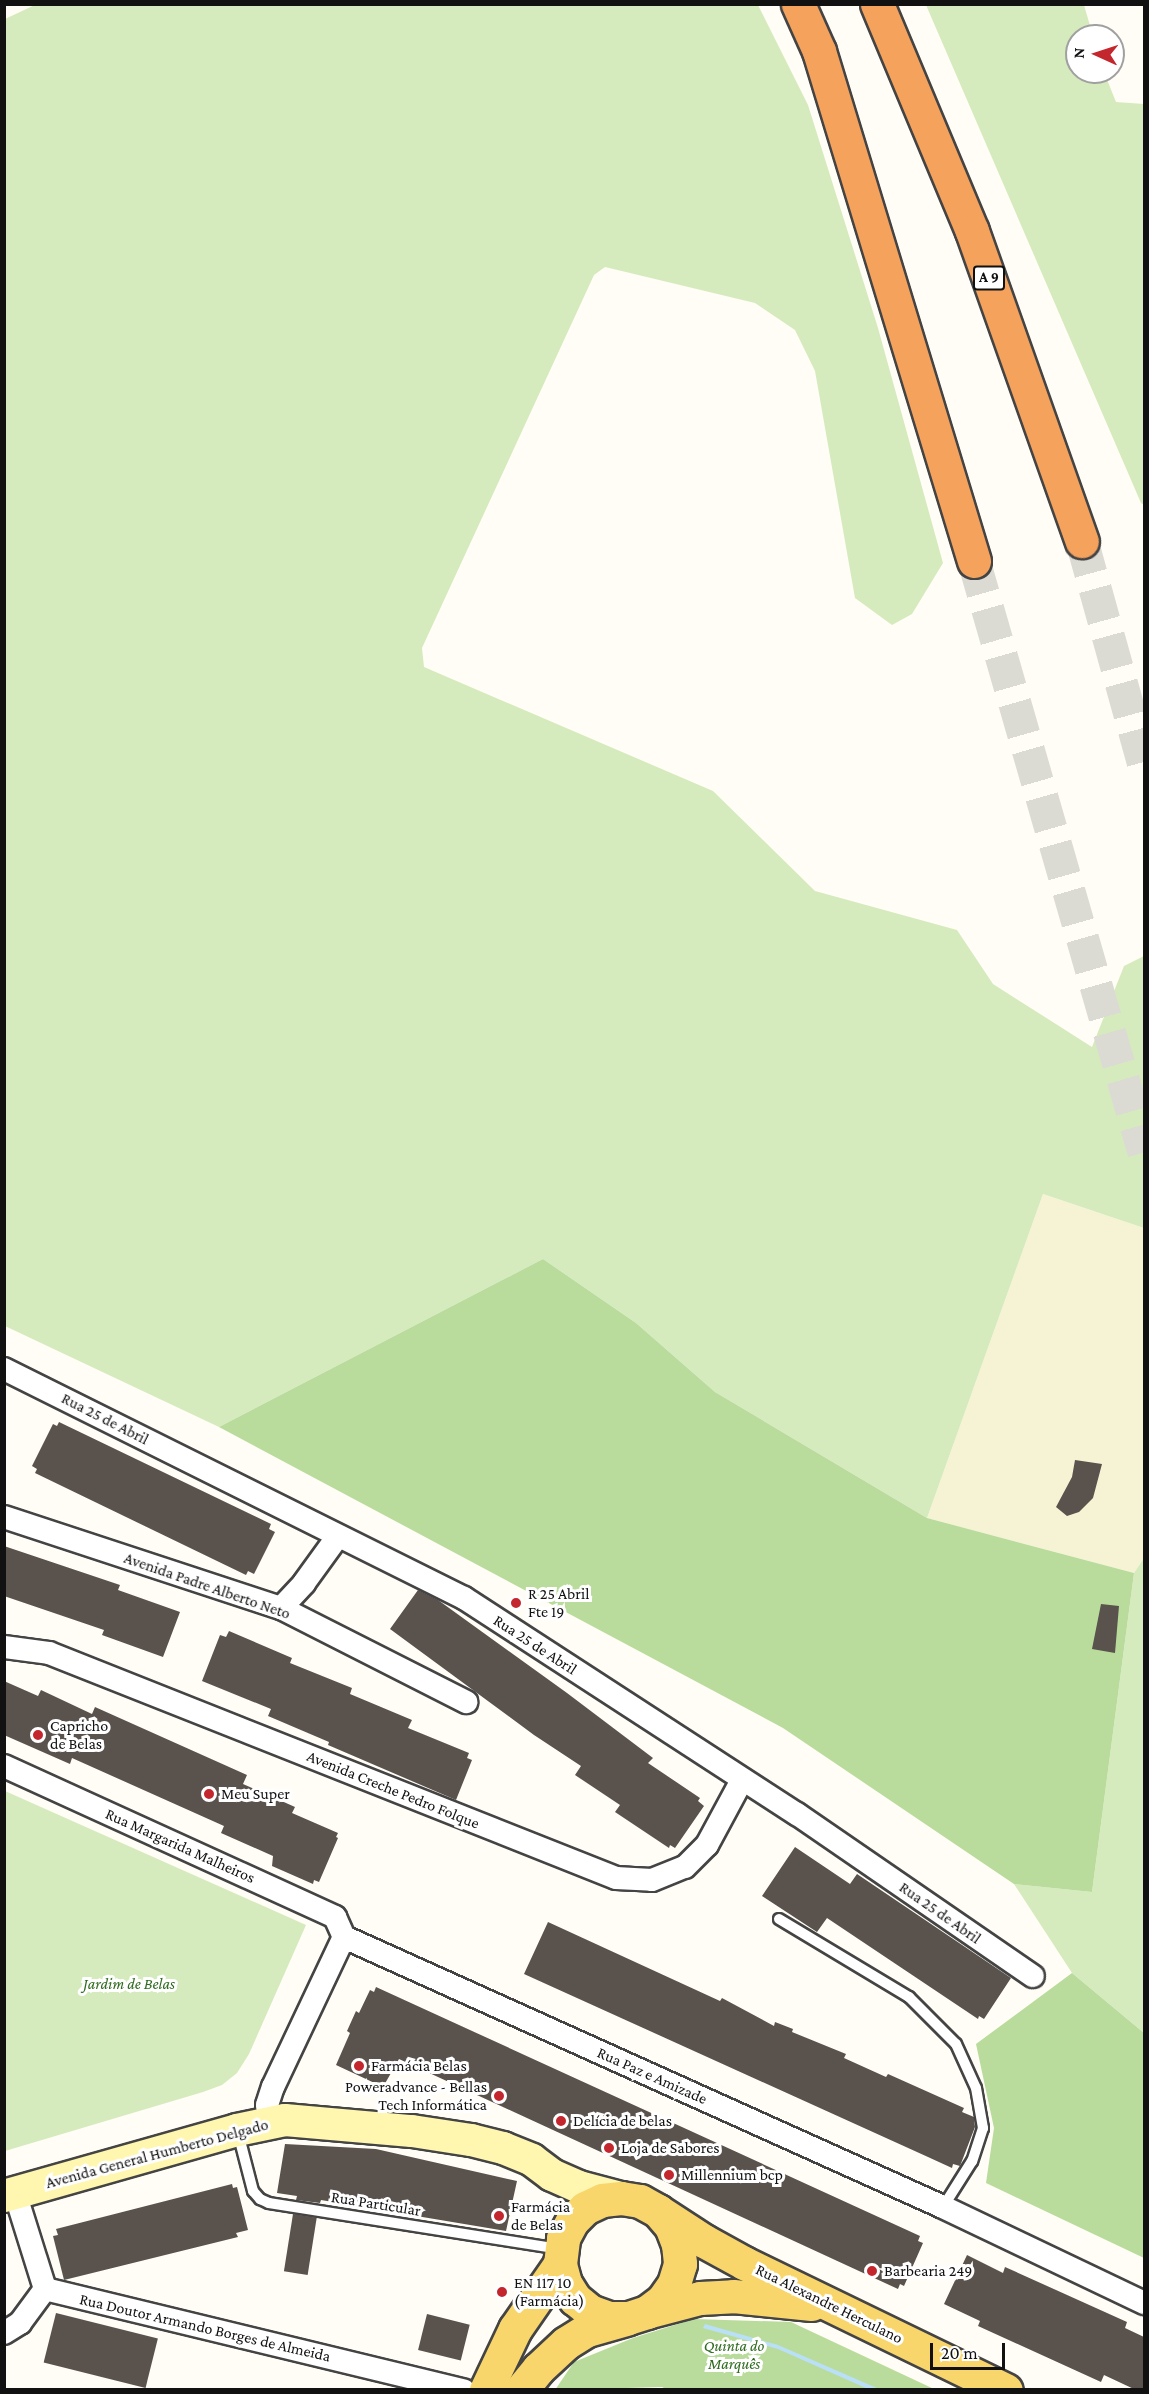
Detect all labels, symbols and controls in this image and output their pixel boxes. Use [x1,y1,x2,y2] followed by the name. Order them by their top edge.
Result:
[1065,24,1125,84] north arrow
[1070,47,1087,59] text: N
[972,266,1006,290] road number: A 9
[58,1389,152,1449] street label: Rua 25 de Abril
[121,1549,293,1623] street label: Avenida Padre Alberto Neto
[528,1584,589,1622] place label: R 25 Abril Fte 19
[509,1596,523,1610] marker: R 25 Abril Fte 19
[490,1611,580,1679] street label: Rua 25 de Abril
[50,1716,108,1754] place label: Capricho de Belas
[31,1728,45,1742] marker: Capricho de Belas
[304,1747,482,1833] street label: Avenida Creche Pedro Folque
[221,1784,290,1804] place label: Meu Super
[202,1787,216,1801] marker: Meu Super
[102,1804,258,1888] street label: Rua Margarida Malheiros
[895,1878,985,1948] street label: Rua 25 de Abril
[83,1974,175,1994] park label: Jardim de Belas
[594,2043,710,2109] street label: Rua Paz e Amizade
[371,2056,467,2076] place label: Farmácia Belas
[352,2059,366,2073] marker: Farmácia Belas
[345,2077,487,2115] place label: Poweradvance - Bellas Tech Informática
[492,2089,506,2103] marker: Poweradvance - Bellas Tech Informática
[573,2111,672,2131] place label: Delícia de belas
[554,2114,568,2128] marker: Delícia de belas
[44,2115,270,2193] street label: Avenida General Humberto Delgado
[621,2138,719,2158] place label: Loja de Sabores
[602,2141,616,2155] marker: Loja de Sabores
[681,2165,783,2185] place label: Millennium bcp
[662,2168,676,2182] marker: Millennium bcp
[330,2187,422,2221] street label: Rua Particular
[511,2197,570,2235] place label: Farmácia de Belas
[492,2209,506,2223] marker: Farmácia de Belas
[752,2260,906,2348] street label: Rua Alexandre Herculano
[884,2261,972,2281] place label: Barbearia 249
[865,2264,879,2278] marker: Barbearia 249
[514,2273,584,2311] place label: EN 117 10 (Farmácia)
[495,2285,509,2299] marker: EN 117 10 (Farmácia)
[78,2290,332,2366] street label: Rua Doutor Armando Borges de Almeida
[933,2331,1008,2369] scale bar
[704,2336,764,2374] park label: Quinta do Marquês
[941,2343,978,2363] text: 20 m

